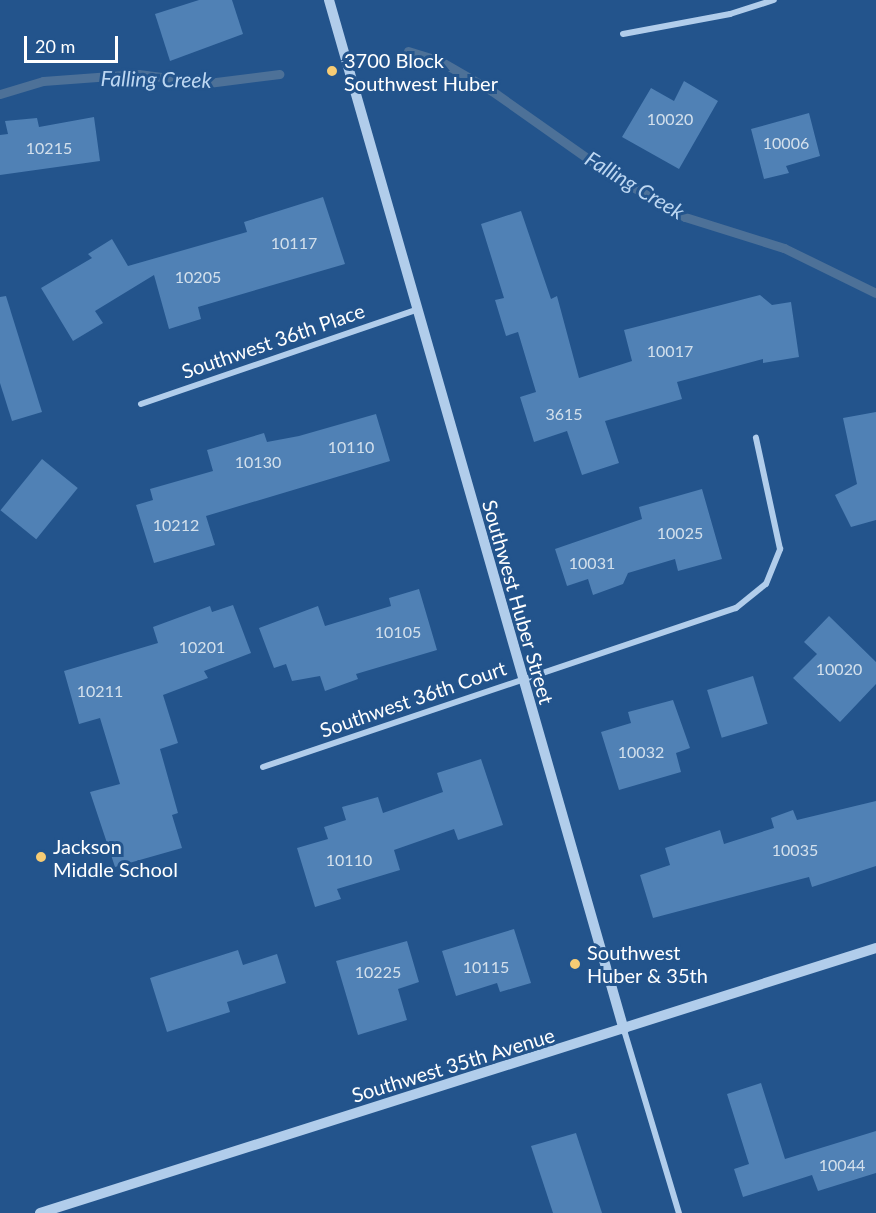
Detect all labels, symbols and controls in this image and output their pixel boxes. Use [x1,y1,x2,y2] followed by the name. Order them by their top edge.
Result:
[27,24,122,62] scale bar
[35,35,75,57] text: 20 m
[344,48,498,95] place label: 3700 Block Southwest Huber
[325,64,339,78] marker: 3700 Block Southwest Huber
[100,65,212,93] water label: Falling Creek
[647,109,693,129] house number: 10020
[763,133,809,153] house number: 10006
[26,138,72,158] house number: 10215
[581,146,689,224] water label: Falling Creek
[271,233,317,253] house number: 10117
[175,267,221,287] house number: 10205
[178,298,368,384] street label: Southwest 36th Place
[647,341,693,361] house number: 10017
[545,404,583,424] house number: 3615
[328,437,374,457] house number: 10110
[235,452,281,472] house number: 10130
[477,497,559,707] street label: Southwest Huber Street
[153,515,199,535] house number: 10212
[657,523,703,543] house number: 10025
[569,553,615,573] house number: 10031
[375,622,421,642] house number: 10105
[179,637,225,657] house number: 10201
[317,656,509,742] street label: Southwest 36th Court
[816,659,862,679] house number: 10020
[77,681,123,701] house number: 10211
[618,742,664,762] house number: 10032
[53,834,178,881] place label: Jackson Middle School
[772,840,818,860] house number: 10035
[34,850,48,864] marker: Jackson Middle School
[326,850,372,870] house number: 10110
[587,940,708,987] place label: Southwest Huber & 35th
[463,957,509,977] house number: 10115
[568,957,582,971] marker: Southwest Huber & 35th
[355,962,401,982] house number: 10225
[348,1023,558,1107] street label: Southwest 35th Avenue
[819,1155,865,1175] house number: 10044

